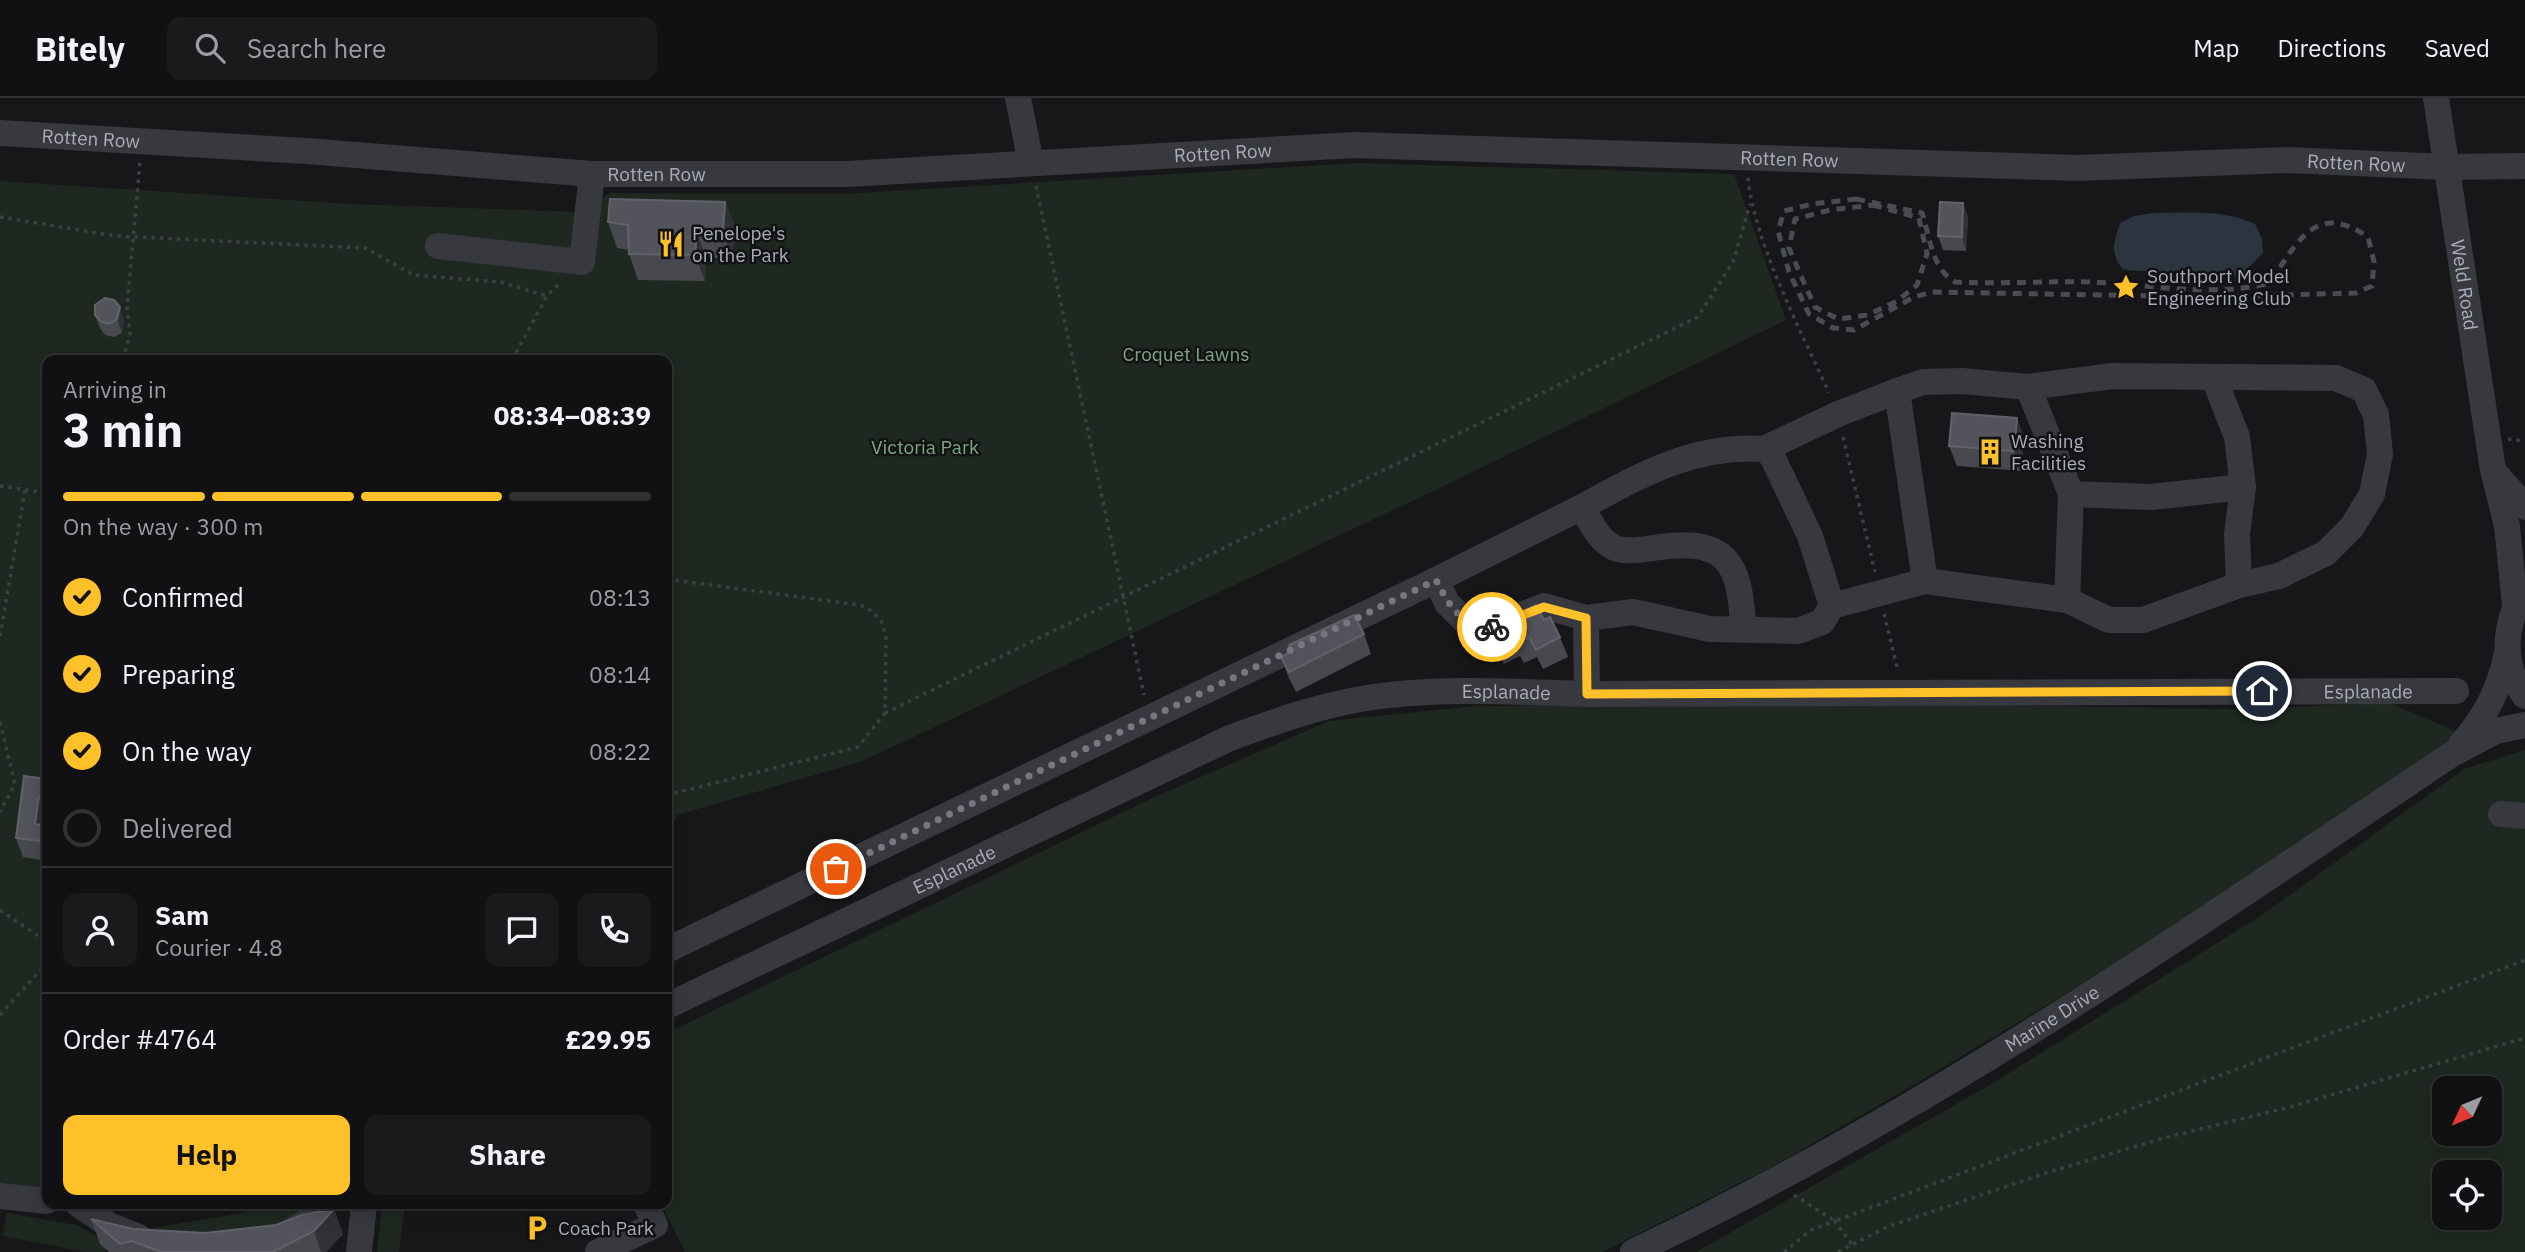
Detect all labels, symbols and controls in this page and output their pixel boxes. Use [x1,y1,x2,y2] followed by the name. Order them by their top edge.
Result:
[167,17,657,80] search box
[35,27,125,70] text: Bitely
[191,29,229,67] icon: search
[247,31,386,65] text: Search here
[2193,32,2239,64] text: Map
[2277,32,2387,64] text: Directions
[2425,32,2490,64] text: Saved
[41,123,141,153] street label: Rotten Row
[1173,138,1273,167] street label: Rotten Row
[1740,145,1839,172] street label: Rotten Row
[2306,149,2406,177] street label: Rotten Row
[607,162,706,186] street label: Rotten Row
[692,221,789,267] place label: Penelope's on the Park
[656,229,686,259] restaurant icon: Penelope's on the Park
[2446,238,2483,332] street label: Weld Road
[2147,264,2291,310] place label: Southport Model Engineering Club
[2111,272,2141,302] place icon: Southport Model Engineering Club
[1123,342,1249,366] park label: Croquet Lawns
[63,374,167,404] text: Arriving in
[494,398,651,432] text: 08:34–08:39
[63,400,183,460] text: 3 min
[2011,429,2086,475] place label: Washing Facilities
[871,435,979,459] park label: Victoria Park
[1975,437,2005,467] building icon: Washing Facilities
[63,511,263,541] text: On the way · 300 m
[63,578,101,616] icon: check
[122,580,244,614] text: Confirmed
[589,582,651,612] text: 08:13
[1457,592,1527,662] courier
[1473,608,1511,646] icon: bike
[63,655,101,693] icon: check
[122,657,235,691] text: Preparing
[589,659,651,689] text: 08:14
[2232,661,2292,721] pin
[2243,672,2281,710] icon: home
[1462,679,1551,705] street label: Esplanade
[2324,679,2413,703] street label: Esplanade
[63,732,101,770] icon: check
[122,734,252,768] text: On the way
[589,736,651,766] text: 08:22
[122,811,233,845] text: Delivered
[806,839,866,899] pin
[909,839,1000,899] street label: Esplanade
[817,850,855,888] icon: bag
[63,893,137,967] button: person
[485,893,559,967] button: chat
[577,893,651,967] button: phone
[155,898,209,932] text: Sam
[155,932,283,962] text: Courier · 4.8
[2000,980,2104,1057] street label: Marine Drive
[63,1022,217,1056] text: Order #4764
[565,1022,651,1056] text: £29.95
[2432,1076,2502,1146] north arrow
[2432,1076,2502,1230] map controls
[63,1115,350,1195] button: Help
[364,1115,651,1195] button: Share
[2432,1160,2502,1230] button: locate
[522,1213,552,1243] parking icon: Coach Park
[558,1216,654,1240] place label: Coach Park

